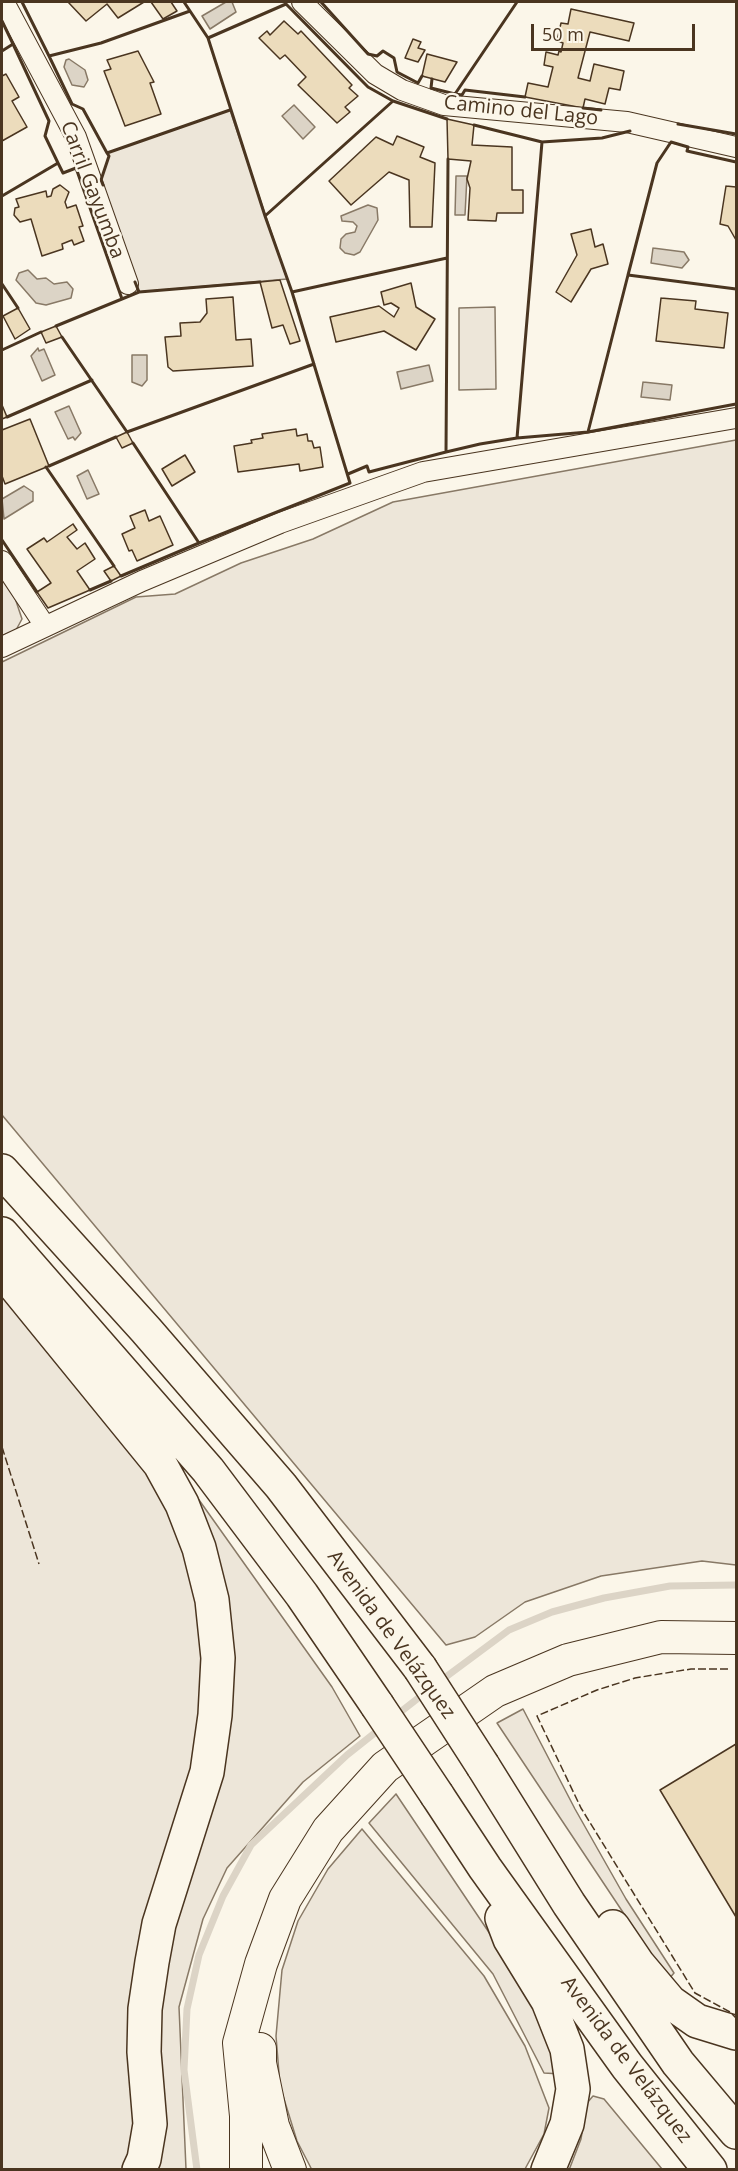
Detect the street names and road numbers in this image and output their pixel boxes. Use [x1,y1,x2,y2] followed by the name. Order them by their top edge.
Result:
[443,91,599,131] street label: Camino del Lago
[55,118,129,262] street label: Carril Gayumba
[322,1546,460,1724] street label: Avenida de Velázquez
[556,1972,696,2148] street label: Avenida de Velázquez

